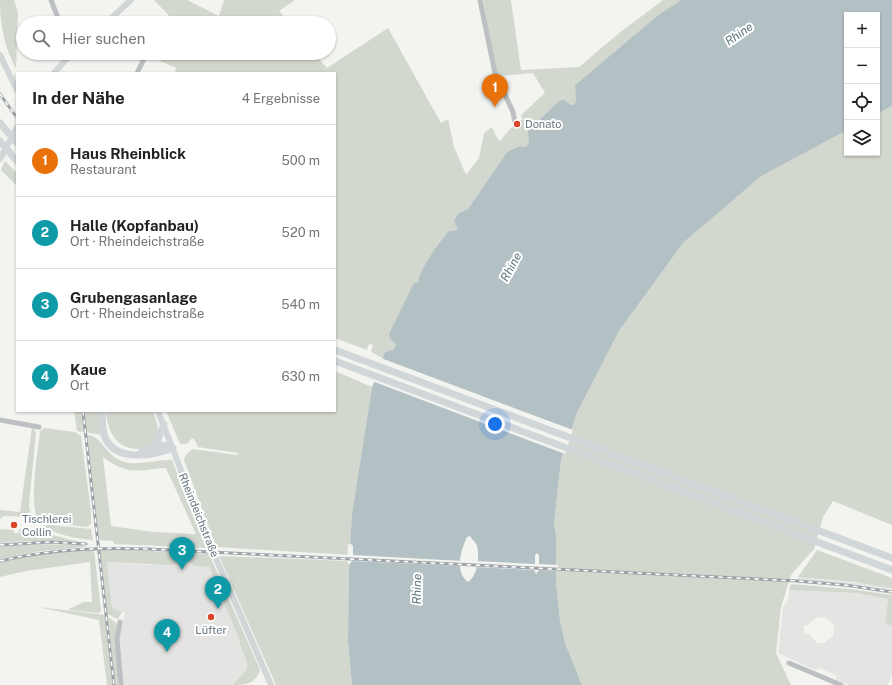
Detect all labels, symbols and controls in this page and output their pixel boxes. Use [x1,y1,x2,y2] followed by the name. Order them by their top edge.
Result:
[844,12,880,156] map controls
[844,12,880,48] button: +
[16,16,336,60] search box
[722,19,756,49] water label: Rhine
[30,27,52,49] icon: search
[62,30,145,47] text: Hier suchen
[844,48,880,84] button: −
[482,74,508,107] pin: 1
[844,84,880,120] button: locate
[32,88,125,108] text: In der Nähe
[242,91,320,106] text: 4 Ergebnisse
[525,118,561,130] place label: Donato
[512,119,522,129] marker: Donato
[844,120,880,156] button: layers
[70,145,186,162] text: Haus Rheinblick
[42,153,48,168] text: 1
[281,153,320,168] text: 500 m
[70,162,136,177] text: Restaurant
[70,217,199,234] text: Halle (Kopfanbau)
[41,225,49,240] text: 2
[282,225,320,240] text: 520 m
[70,234,204,249] text: Ort · Rheindeichstraße
[498,250,525,284] water label: Rhine
[70,289,197,306] text: Grubengasanlage
[41,297,49,312] text: 3
[281,297,320,312] text: 540 m
[70,306,204,321] text: Ort · Rheindeichstraße
[70,361,107,378] text: Kaue
[41,369,49,384] text: 4
[282,369,320,384] text: 630 m
[70,378,89,393] text: Ort
[485,414,505,434] your location
[177,471,221,559] street label: Rheindeichstraße
[22,513,72,538] place label: Tischlerei Collin
[9,520,19,530] marker: Tischlerei Collin
[169,537,195,570] pin: 3
[410,573,424,605] water label: Rhine
[205,576,231,609] pin: 2
[206,612,216,622] marker: Lüfter
[154,619,180,652] pin: 4
[195,624,227,636] place label: Lüfter

